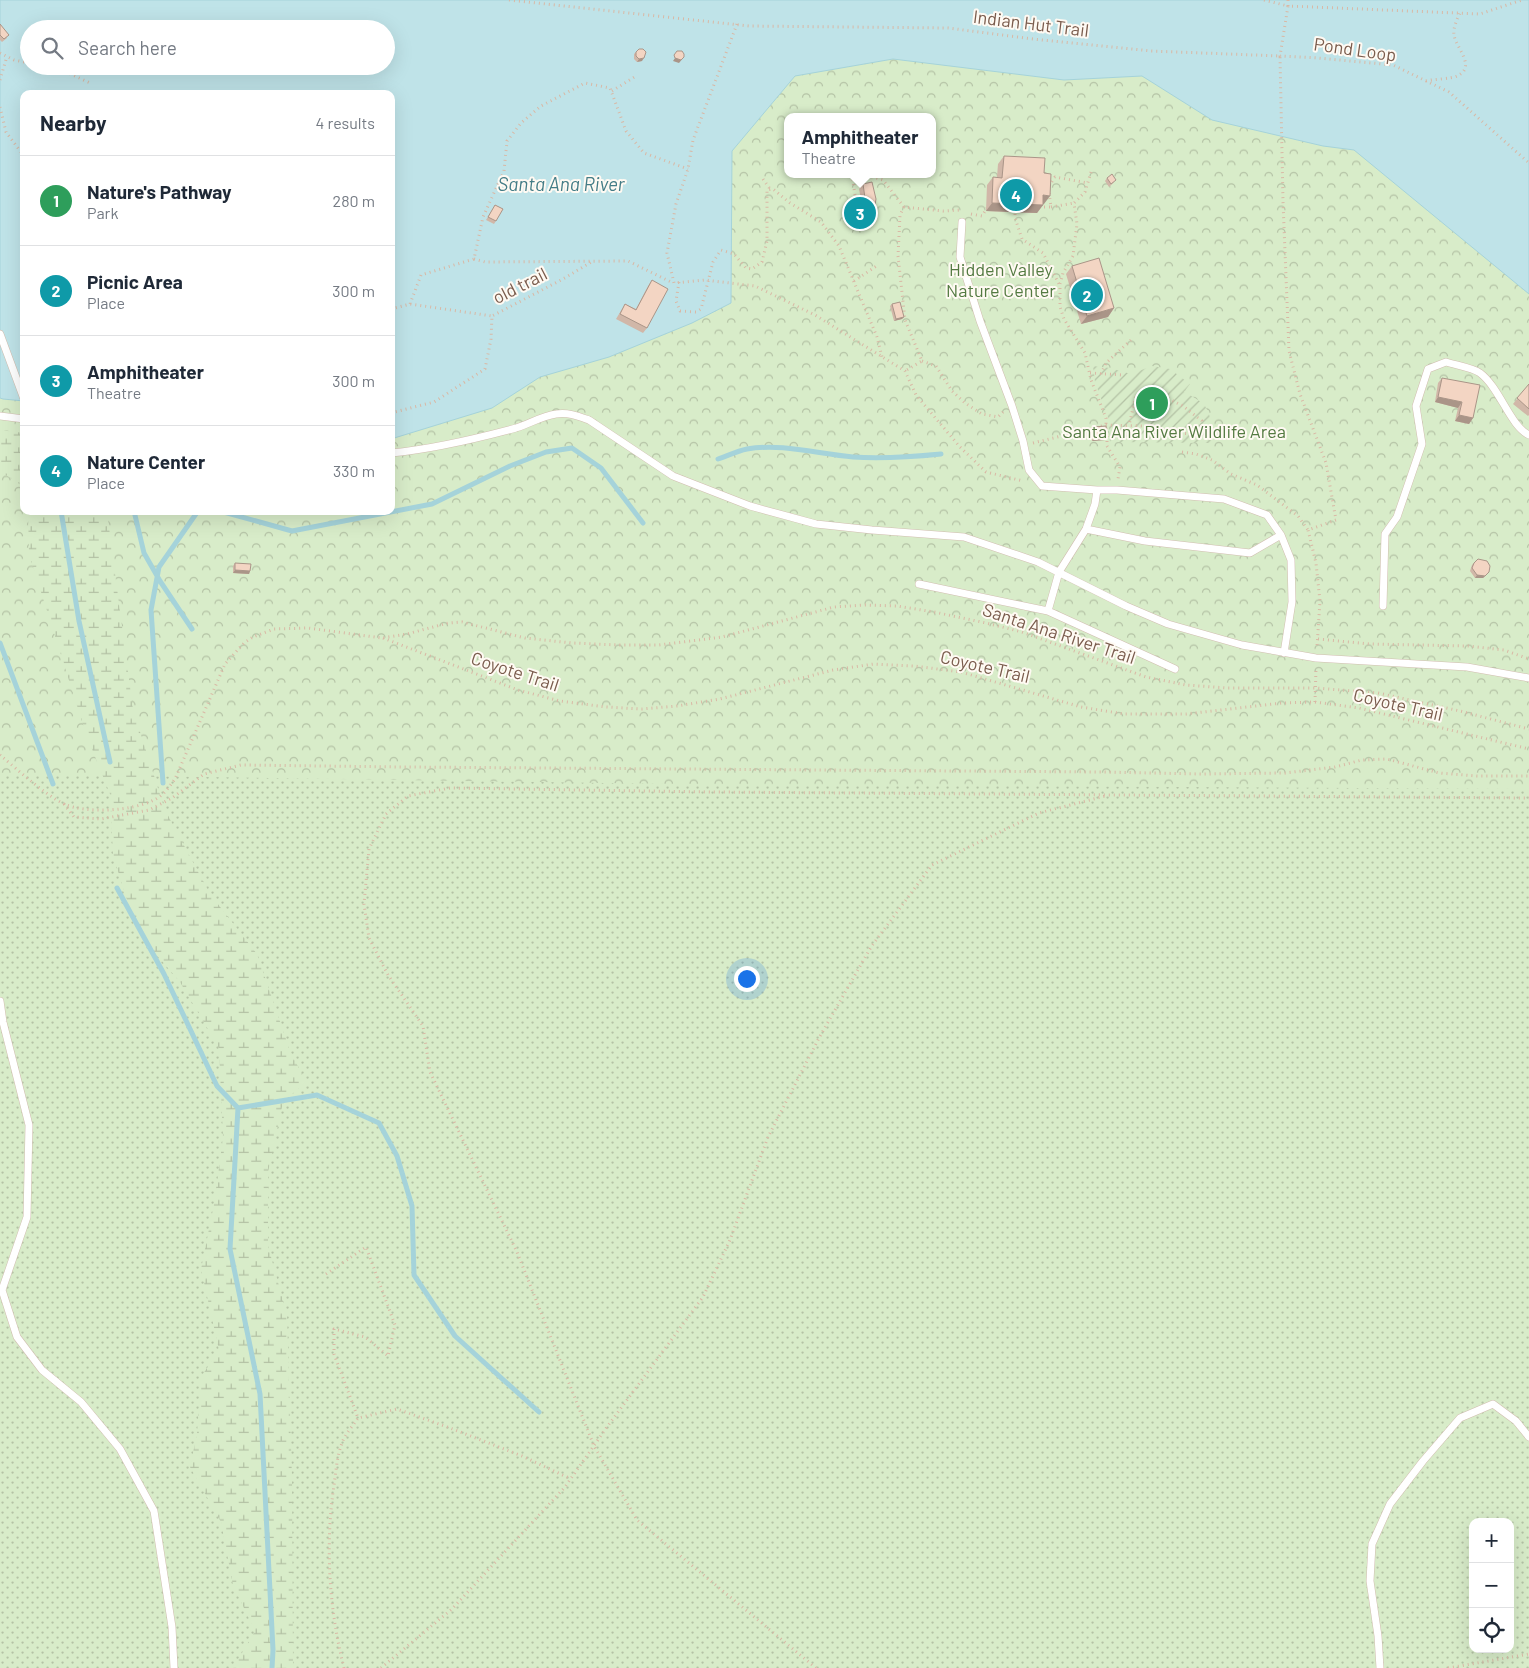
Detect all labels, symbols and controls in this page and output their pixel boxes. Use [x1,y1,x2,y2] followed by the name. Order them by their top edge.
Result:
[972,5,1090,41] street label: Indian Hut Trail
[20,20,395,75] search box
[1313,32,1398,66] street label: Pond Loop
[38,34,66,62] icon: search
[78,36,177,59] text: Search here
[40,110,106,135] text: Nearby
[315,113,375,132] text: 4 results
[784,113,936,178] popup
[801,125,919,148] text: Amphitheater
[801,148,856,167] text: Theatre
[498,172,626,195] water label: Santa Ana River
[1000,176,1032,214] pin: 4
[87,180,232,203] text: Nature's Pathway
[53,191,59,210] text: 1
[333,191,375,210] text: 280 m
[844,194,876,232] pin: 3
[87,203,118,222] text: Park
[946,258,1056,301] park label: Hidden Valley Nature Center
[489,262,551,308] street label: old trail
[87,270,183,293] text: Picnic Area
[1071,276,1103,314] pin: 2
[52,281,60,300] text: 2
[332,281,375,300] text: 300 m
[87,293,125,312] text: Place
[87,360,204,383] text: Amphitheater
[52,371,60,390] text: 3
[332,371,375,390] text: 300 m
[87,383,141,402] text: Theatre
[1136,384,1168,422] pin: 1
[1062,420,1286,442] park label: Santa Ana River Wildlife Area
[87,450,205,473] text: Nature Center
[51,461,61,480] text: 4
[333,461,375,480] text: 330 m
[87,473,125,492] text: Place
[980,598,1139,668] street label: Santa Ana River Trail
[938,645,1032,687] street label: Coyote Trail
[469,646,562,696] street label: Coyote Trail
[1351,683,1445,725] street label: Coyote Trail
[734,966,760,992] your location
[1469,1518,1514,1653] map controls
[1469,1518,1514,1563] button: +
[1469,1563,1514,1608] button: −
[1469,1608,1514,1653] button: locate

